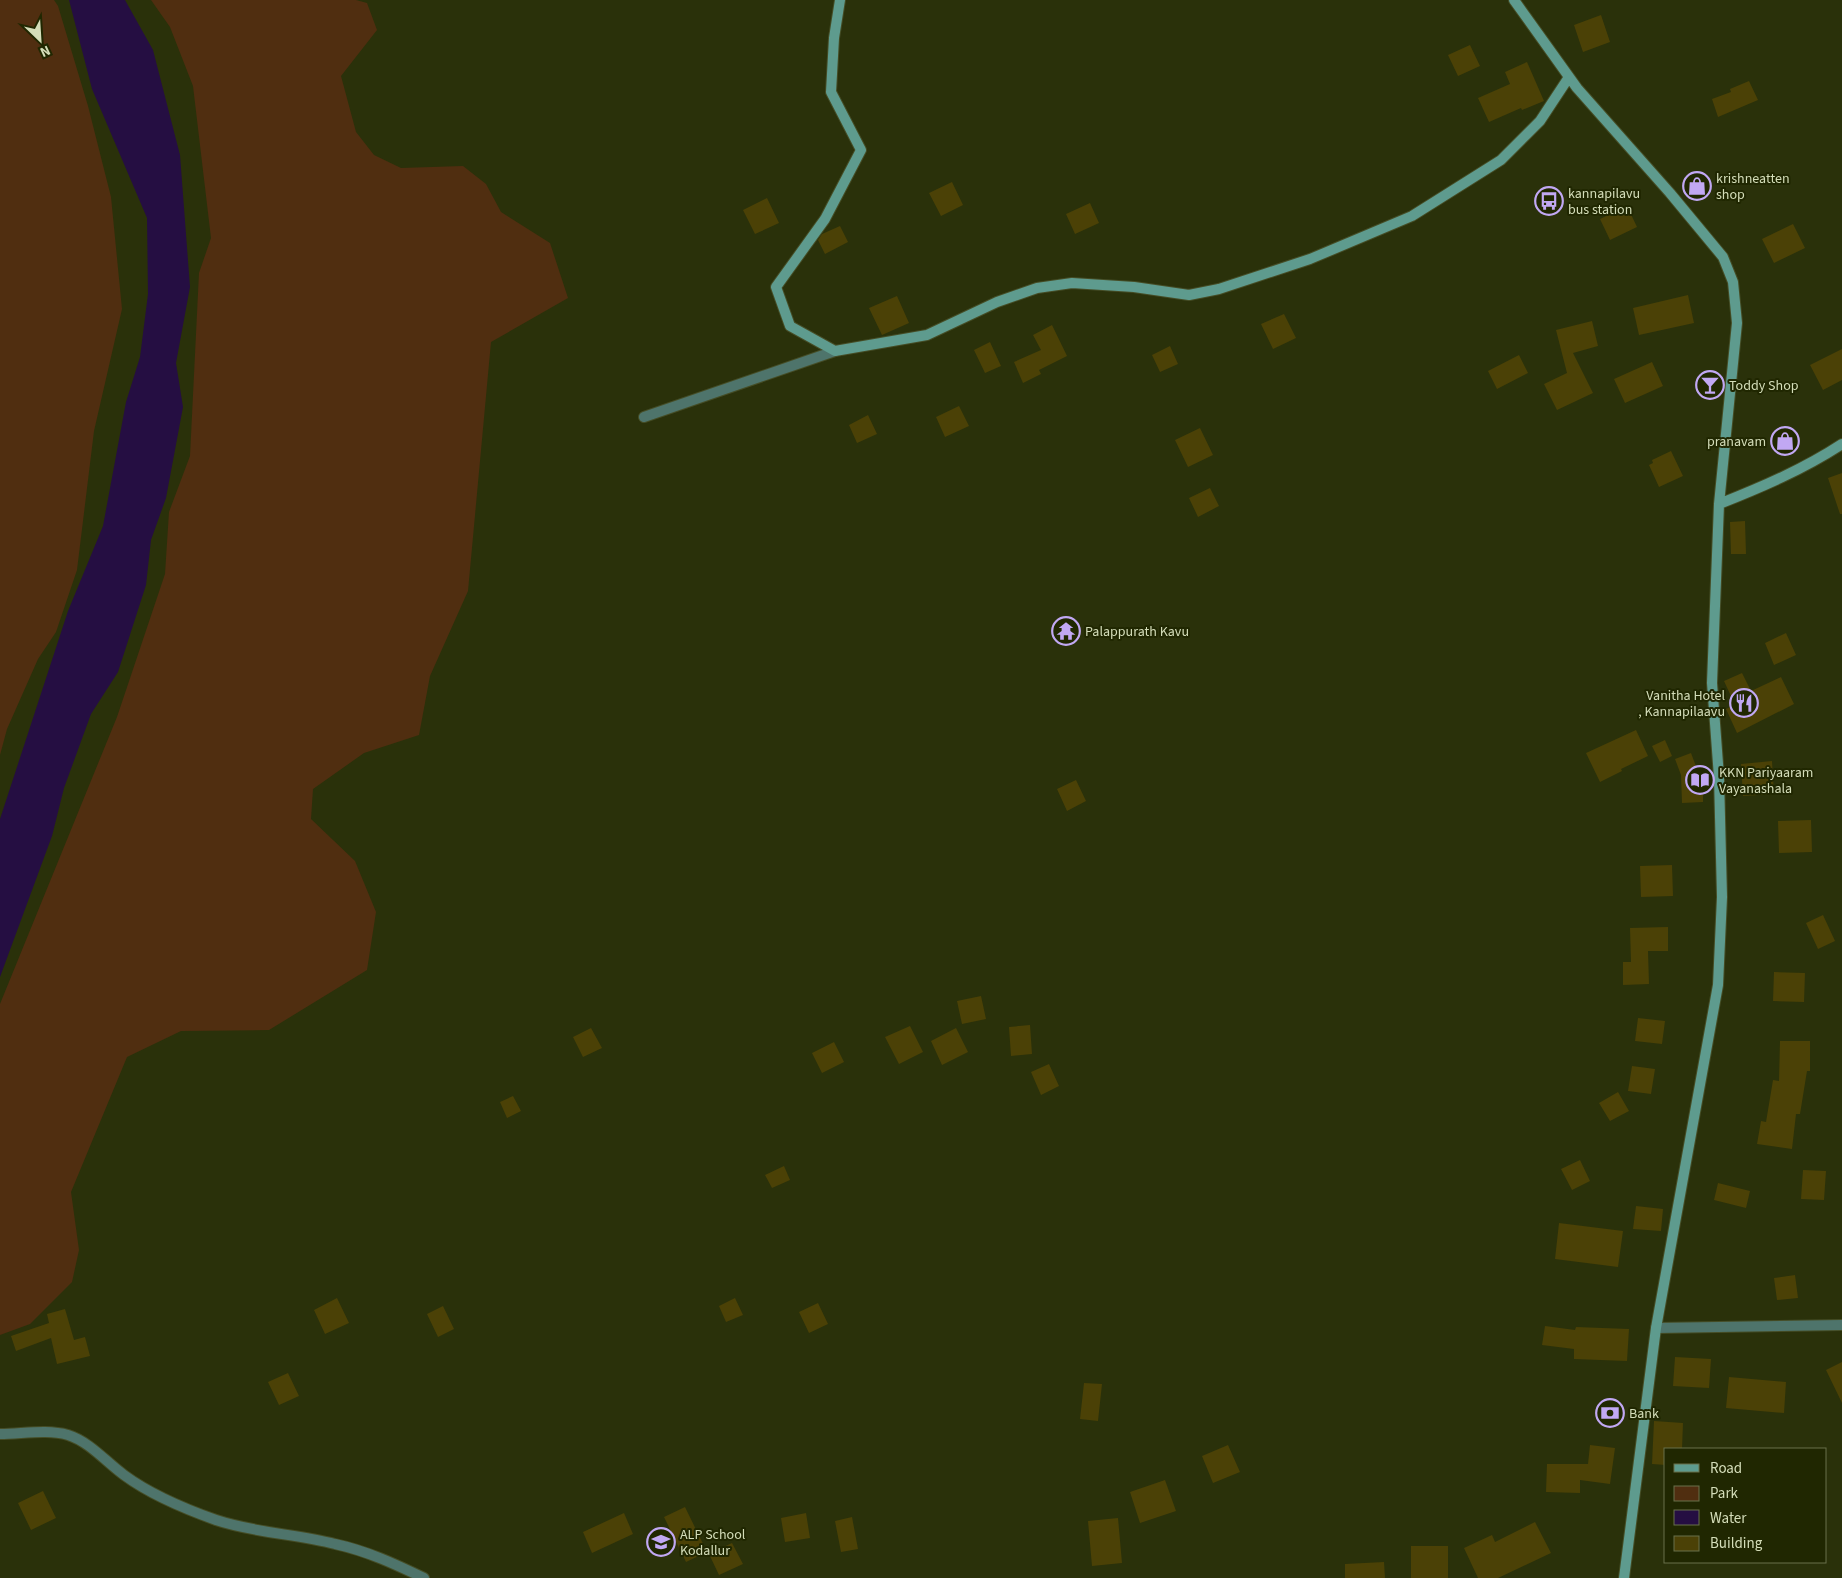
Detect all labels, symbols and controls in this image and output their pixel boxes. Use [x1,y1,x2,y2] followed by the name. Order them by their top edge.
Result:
[15,15,65,65] north arrow
[37,40,54,62] text: N
[1716,169,1790,205] place label: krishneatten shop
[1682,171,1712,201] shop icon: krishneatten shop
[1568,184,1640,220] place label: kannapilavu bus station
[1534,186,1564,216] bus stop icon: kannapilavu bus station
[1695,370,1725,400] bar icon: Toddy Shop
[1729,376,1799,396] place label: Toddy Shop
[1770,426,1800,456] shop icon: pranavam
[1707,432,1766,452] place label: pranavam
[1051,616,1081,646] temple icon: Palappurath Kavu
[1085,622,1189,642] place label: Palappurath Kavu
[1638,686,1725,722] place label: Vanitha Hotel , Kannapilaavu
[1729,688,1759,718] restaurant icon: Vanitha Hotel , Kannapilaavu
[1719,763,1813,799] place label: KKN Pariyaaram Vayanashala
[1685,765,1715,795] library icon: KKN Pariyaaram Vayanashala
[1595,1398,1625,1428] bank icon: Bank
[1629,1404,1659,1424] place label: Bank
[1664,1448,1827,1563] legend
[1710,1458,1742,1479] text: Road
[1710,1483,1739,1504] text: Park
[1710,1508,1747,1529] text: Water
[680,1525,746,1561] place label: ALP School Kodallur
[646,1527,676,1557] school or university icon: ALP School Kodallur
[1710,1533,1763,1554] text: Building

